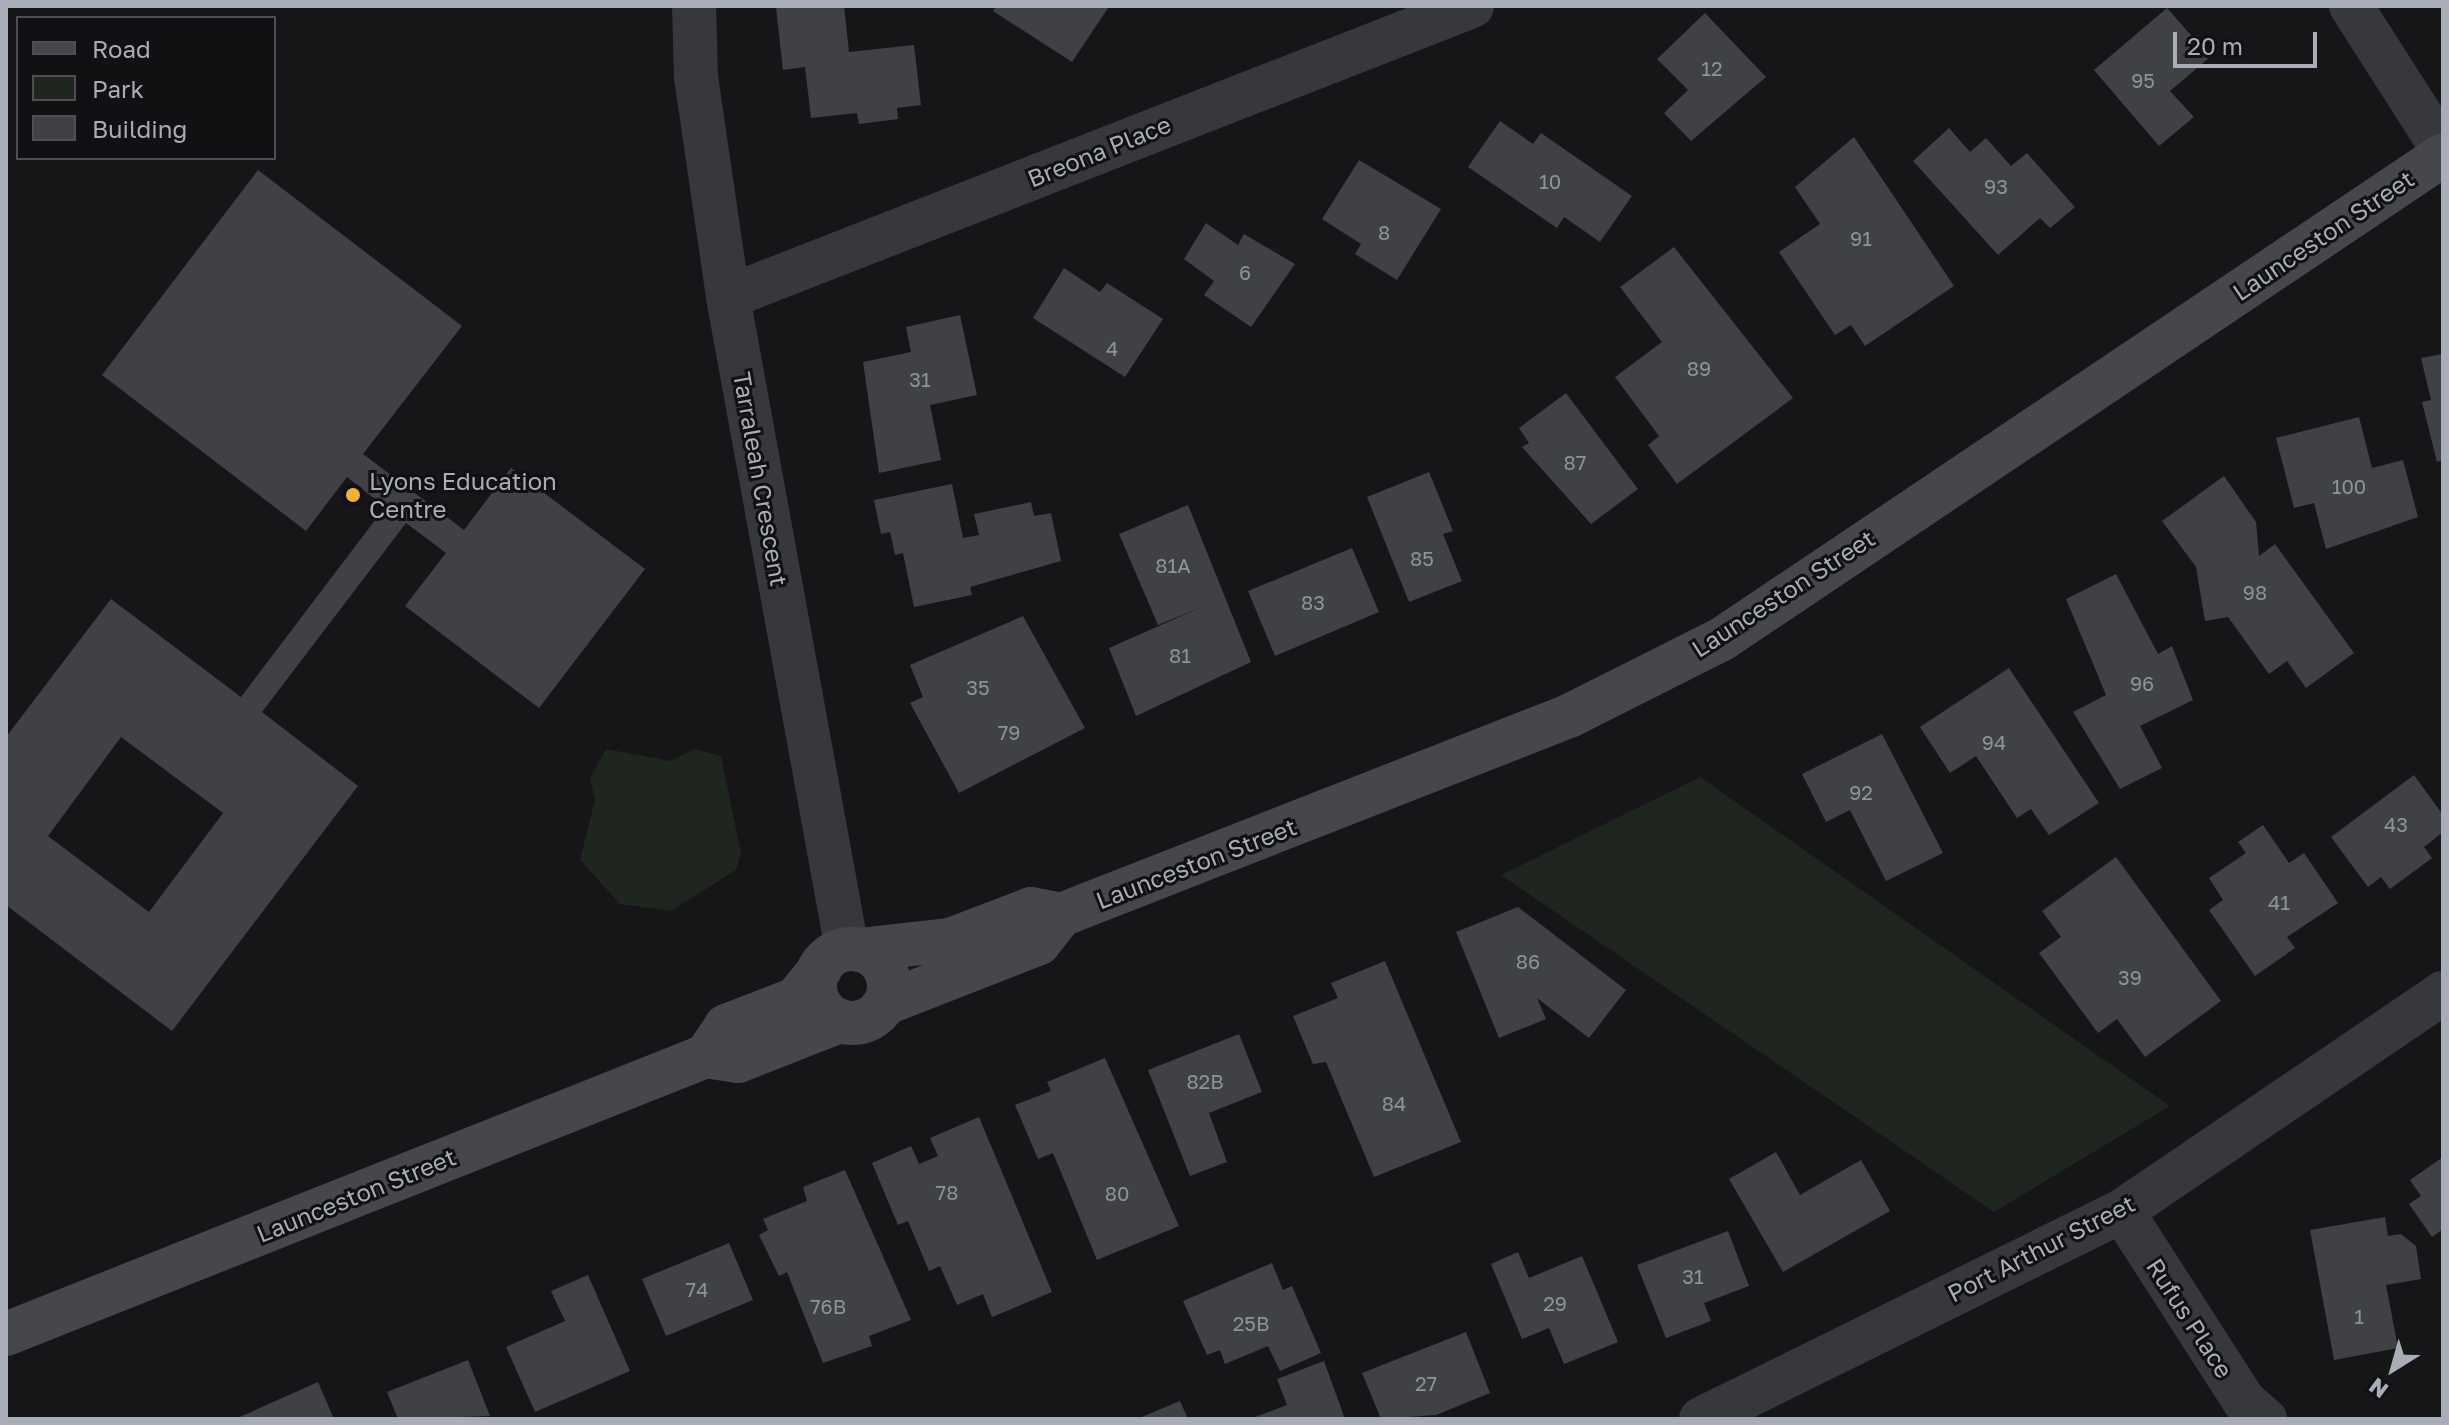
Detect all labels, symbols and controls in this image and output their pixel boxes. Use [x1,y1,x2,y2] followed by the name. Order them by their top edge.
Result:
[16,16,276,160] legend
[2177,16,2321,66] scale bar
[2187,31,2243,60] text: 20 m
[92,34,151,63] text: Road
[1701,56,1723,80] house number: 12
[2131,68,2155,92] house number: 95
[92,74,144,103] text: Park
[1023,109,1175,193] street label: Breona Place
[92,114,187,143] text: Building
[2227,164,2419,306] street label: Launceston Street
[1539,169,1561,193] house number: 10
[1984,174,2008,198] house number: 93
[1378,220,1390,244] house number: 8
[1850,226,1872,250] house number: 91
[1239,260,1251,284] house number: 6
[1106,336,1118,360] house number: 4
[1687,356,1711,380] house number: 89
[909,367,931,391] house number: 31
[728,370,794,588] street label: Tarraleah Crescent
[1564,450,1586,474] house number: 87
[369,467,557,523] place label: Lyons Education Centre
[2332,474,2366,498] house number: 100
[344,486,362,504] marker: Lyons Education Centre
[1686,523,1880,663] street label: Launceston Street
[1410,546,1434,570] house number: 85
[1155,553,1191,577] house number: 81A
[2243,580,2267,604] house number: 98
[1301,590,1325,614] house number: 83
[1169,643,1191,667] house number: 81
[2130,671,2154,695] house number: 96
[966,675,990,699] house number: 35
[998,720,1020,744] house number: 79
[1982,730,2006,754] house number: 94
[1849,780,1873,804] house number: 92
[1092,812,1300,914] street label: Launceston Street
[2384,812,2408,836] house number: 43
[2268,890,2290,914] house number: 41
[1516,949,1540,973] house number: 86
[2118,965,2142,989] house number: 39
[1186,1069,1224,1093] house number: 82B
[1382,1091,1406,1115] house number: 84
[252,1142,460,1248] street label: Launceston Street
[936,1180,958,1204] house number: 78
[1105,1181,1129,1205] house number: 80
[1942,1188,2140,1308] street label: Port Arthur Street
[2141,1253,2239,1383] street label: Rufus Place
[1682,1264,1704,1288] house number: 31
[686,1277,708,1301] house number: 74
[1543,1291,1567,1315] house number: 29
[810,1294,846,1318] house number: 76B
[2354,1304,2364,1328] house number: 1
[1233,1311,1269,1335] house number: 25B
[2353,1329,2433,1409] north arrow
[1415,1371,1437,1395] house number: 27
[2363,1373,2393,1404] text: N

